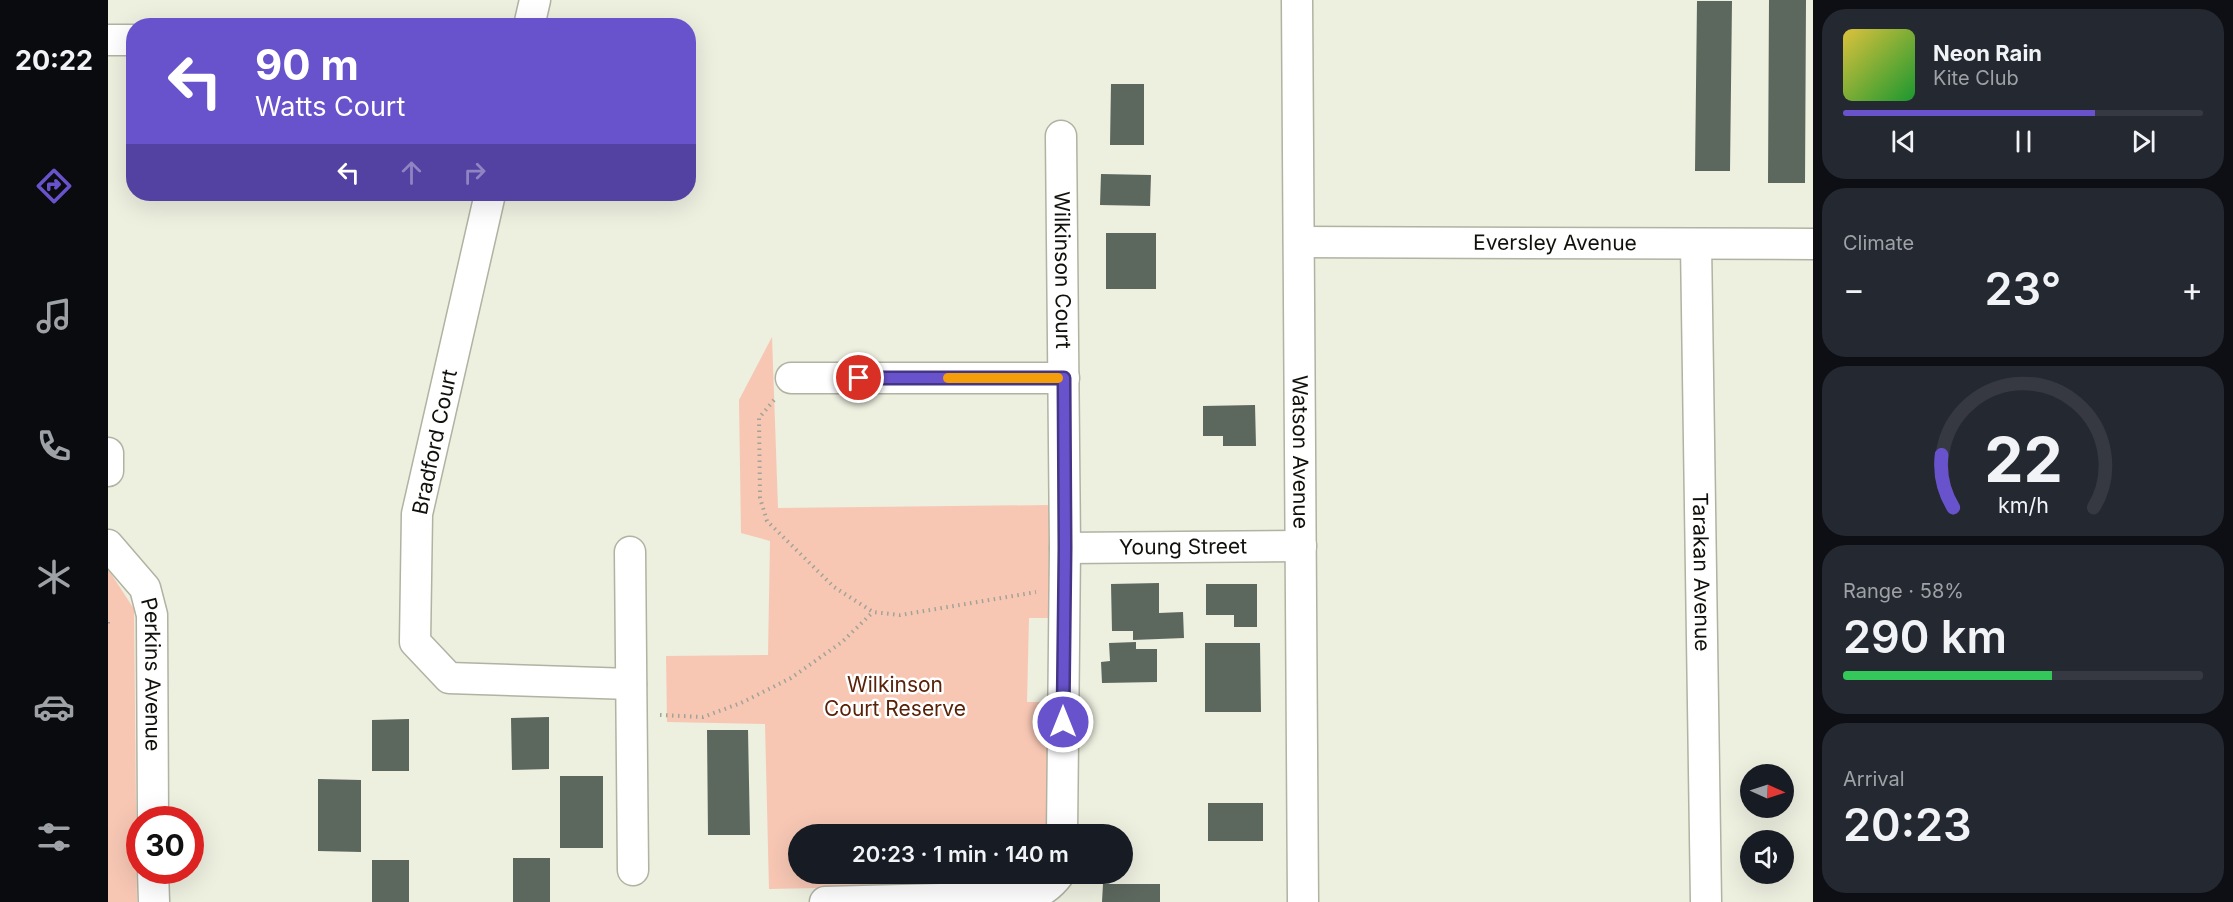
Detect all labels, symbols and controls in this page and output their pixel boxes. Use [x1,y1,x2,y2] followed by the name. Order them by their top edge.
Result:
[255,39,359,90] text: 90 m
[1933,40,2042,66] text: Neon Rain
[156,42,234,120] icon: left
[15,44,93,77] text: 20:22
[1933,66,2019,90] text: Kite Club
[255,90,405,123] text: Watts Court
[1887,125,1920,158] icon: previous
[2007,125,2040,158] icon: pause
[2127,125,2160,158] icon: next
[332,156,365,189] icon: left
[395,156,428,189] icon: ahead
[458,156,491,189] icon: right
[33,165,75,207] icon: directions
[1050,191,1076,349] street label: Wilkinson Court
[1473,230,1637,255] street label: Eversley Avenue
[1843,231,1914,255] text: Climate
[1985,261,2061,316] text: 23°
[1843,269,1865,309] text: −
[2181,269,2203,309] text: +
[33,295,75,337] icon: music
[833,352,884,403] pin
[842,361,875,394] icon: arrive
[407,367,462,517] street label: Bradford Court
[1287,375,1314,529] street label: Watson Avenue
[1984,422,2062,497] text: 22
[33,425,75,467] icon: phone
[1688,492,1715,652] street label: Tarakan Avenue
[1998,492,2048,518] text: km/h
[1119,533,1247,560] street label: Young Street
[33,556,75,598] icon: climate
[1843,579,1964,603] text: Range · 58%
[136,595,166,751] street label: Perkins Avenue
[1843,609,2007,664] text: 290 km
[824,672,966,721] park label: Wilkinson Court Reserve
[33,686,75,728] icon: car
[1031,690,1095,754] position arrow
[1740,764,1794,818] north arrow
[1740,764,1794,884] map controls
[1843,767,1905,791] text: Arrival
[1843,797,1972,852] text: 20:23
[126,806,204,884] speed limit sign: 30
[33,816,75,858] icon: filters
[1740,830,1794,884] button: sound
[852,841,1069,867] text: 20:23 · 1 min · 140 m

